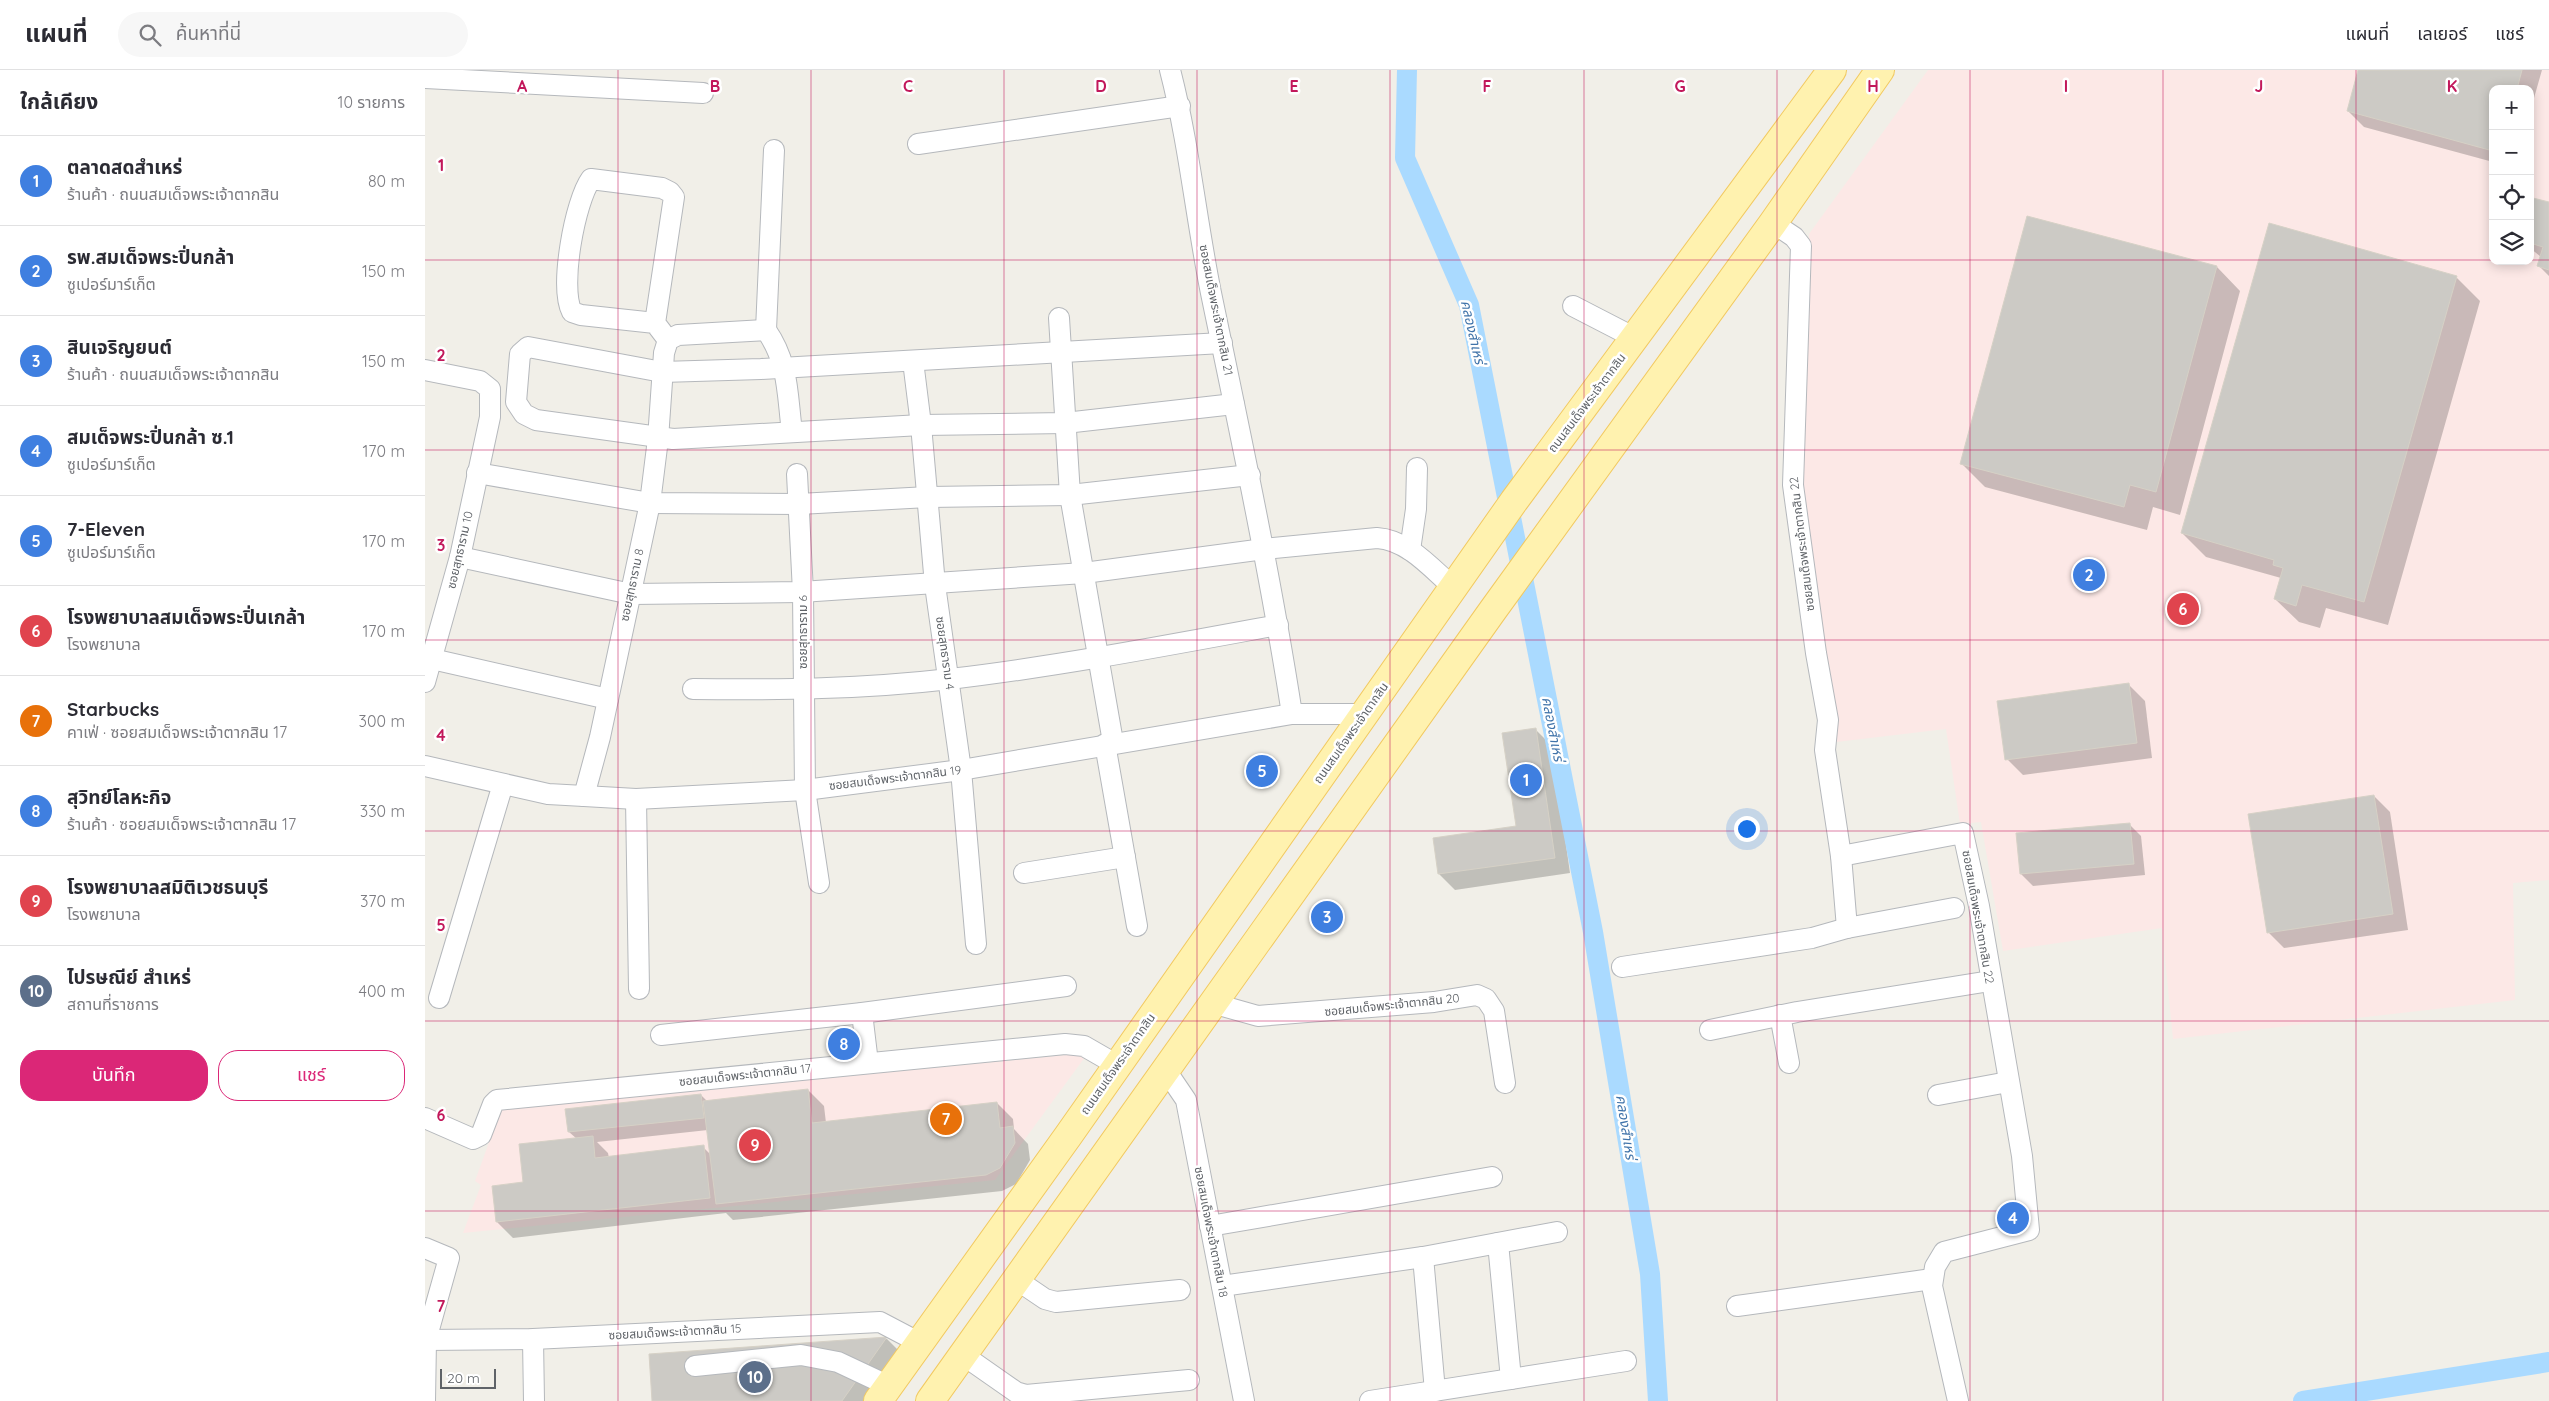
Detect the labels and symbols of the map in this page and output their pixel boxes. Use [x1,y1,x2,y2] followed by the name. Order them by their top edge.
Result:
[517,76,528,96] text: A
[710,76,720,96] text: B
[903,76,913,96] text: C
[1095,76,1107,96] text: D
[1289,76,1299,96] text: E
[1483,76,1492,96] text: F
[1674,76,1686,96] text: G
[1867,76,1879,96] text: H
[2064,76,2068,96] text: I
[2255,76,2263,96] text: J
[2447,76,2457,96] text: K
[438,155,444,175] text: 1
[1196,243,1237,377] street label: ซอยสมเด็จพระเจ้าตากสิน 21
[1457,298,1490,368] water label: คลองสำเหร่
[436,345,446,365] text: 2
[1545,350,1629,455] street label: ถนนสมเด็จพระเจ้าตากสิน
[1786,476,1817,612] street label: ซอยสมเด็จพระเจ้าตากสิน 22
[443,510,476,590] street label: ซอยสุทธาราม 10
[437,535,445,555] text: 3
[616,547,647,623] street label: ซอยสุทธาราม 8
[2073,556,2105,594] pin: 2
[2167,590,2199,628] pin: 6
[795,594,810,669] street label: ซอยสุทธาราม 6
[933,615,958,691] street label: ซอยสุทธาราม 4
[1310,679,1391,786] street label: ถนนสมเด็จพระเจ้าตากสิน
[1538,695,1569,765] water label: คลองสำเหร่
[436,725,446,745] text: 4
[1246,752,1278,790] pin: 5
[1510,761,1542,799] pin: 1
[828,762,962,793] street label: ซอยสมเด็จพระเจ้าตากสิน 19
[1734,816,1760,842] your location
[1959,849,1998,985] street label: ซอยสมเด็จพระเจ้าตากสิน 22
[1311,898,1343,936] pin: 3
[436,915,446,935] text: 5
[1324,990,1460,1019] street label: ซอยสมเด็จพระเจ้าตากสิน 20
[1077,1010,1158,1117] street label: ถนนสมเด็จพระเจ้าตากสิน
[828,1025,860,1063] pin: 8
[678,1060,812,1089] street label: ซอยสมเด็จพระเจ้าตากสิน 17
[1612,1093,1640,1163] water label: คลองสำเหร่
[930,1100,962,1138] pin: 7
[437,1105,446,1125] text: 6
[739,1126,771,1164] pin: 9
[1191,1165,1232,1299] street label: ซอยสมเด็จพระเจ้าตากสิน 18
[1997,1199,2029,1237] pin: 4
[437,1296,446,1316] text: 7
[608,1321,742,1342] street label: ซอยสมเด็จพระเจ้าตากสิน 15
[739,1358,771,1396] pin: 10
[440,1366,496,1389] scale bar

